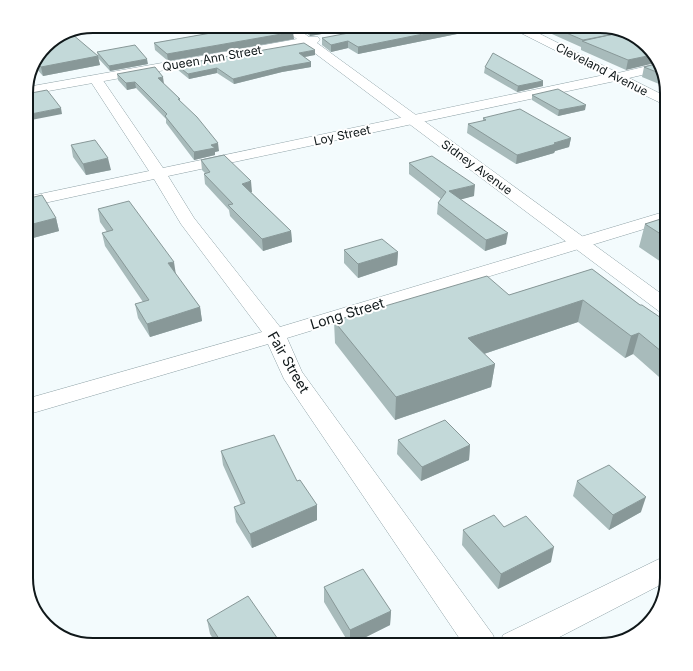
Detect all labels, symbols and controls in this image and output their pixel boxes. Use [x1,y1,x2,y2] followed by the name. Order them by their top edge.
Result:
[553,39,651,99] street label: Cleveland Avenue
[161,42,263,74] street label: Queen Ann Street
[312,122,372,148] street label: Loy Street
[439,136,515,198] street label: Sidney Avenue
[308,294,387,332] street label: Long Street
[265,328,314,396] street label: Fair Street

